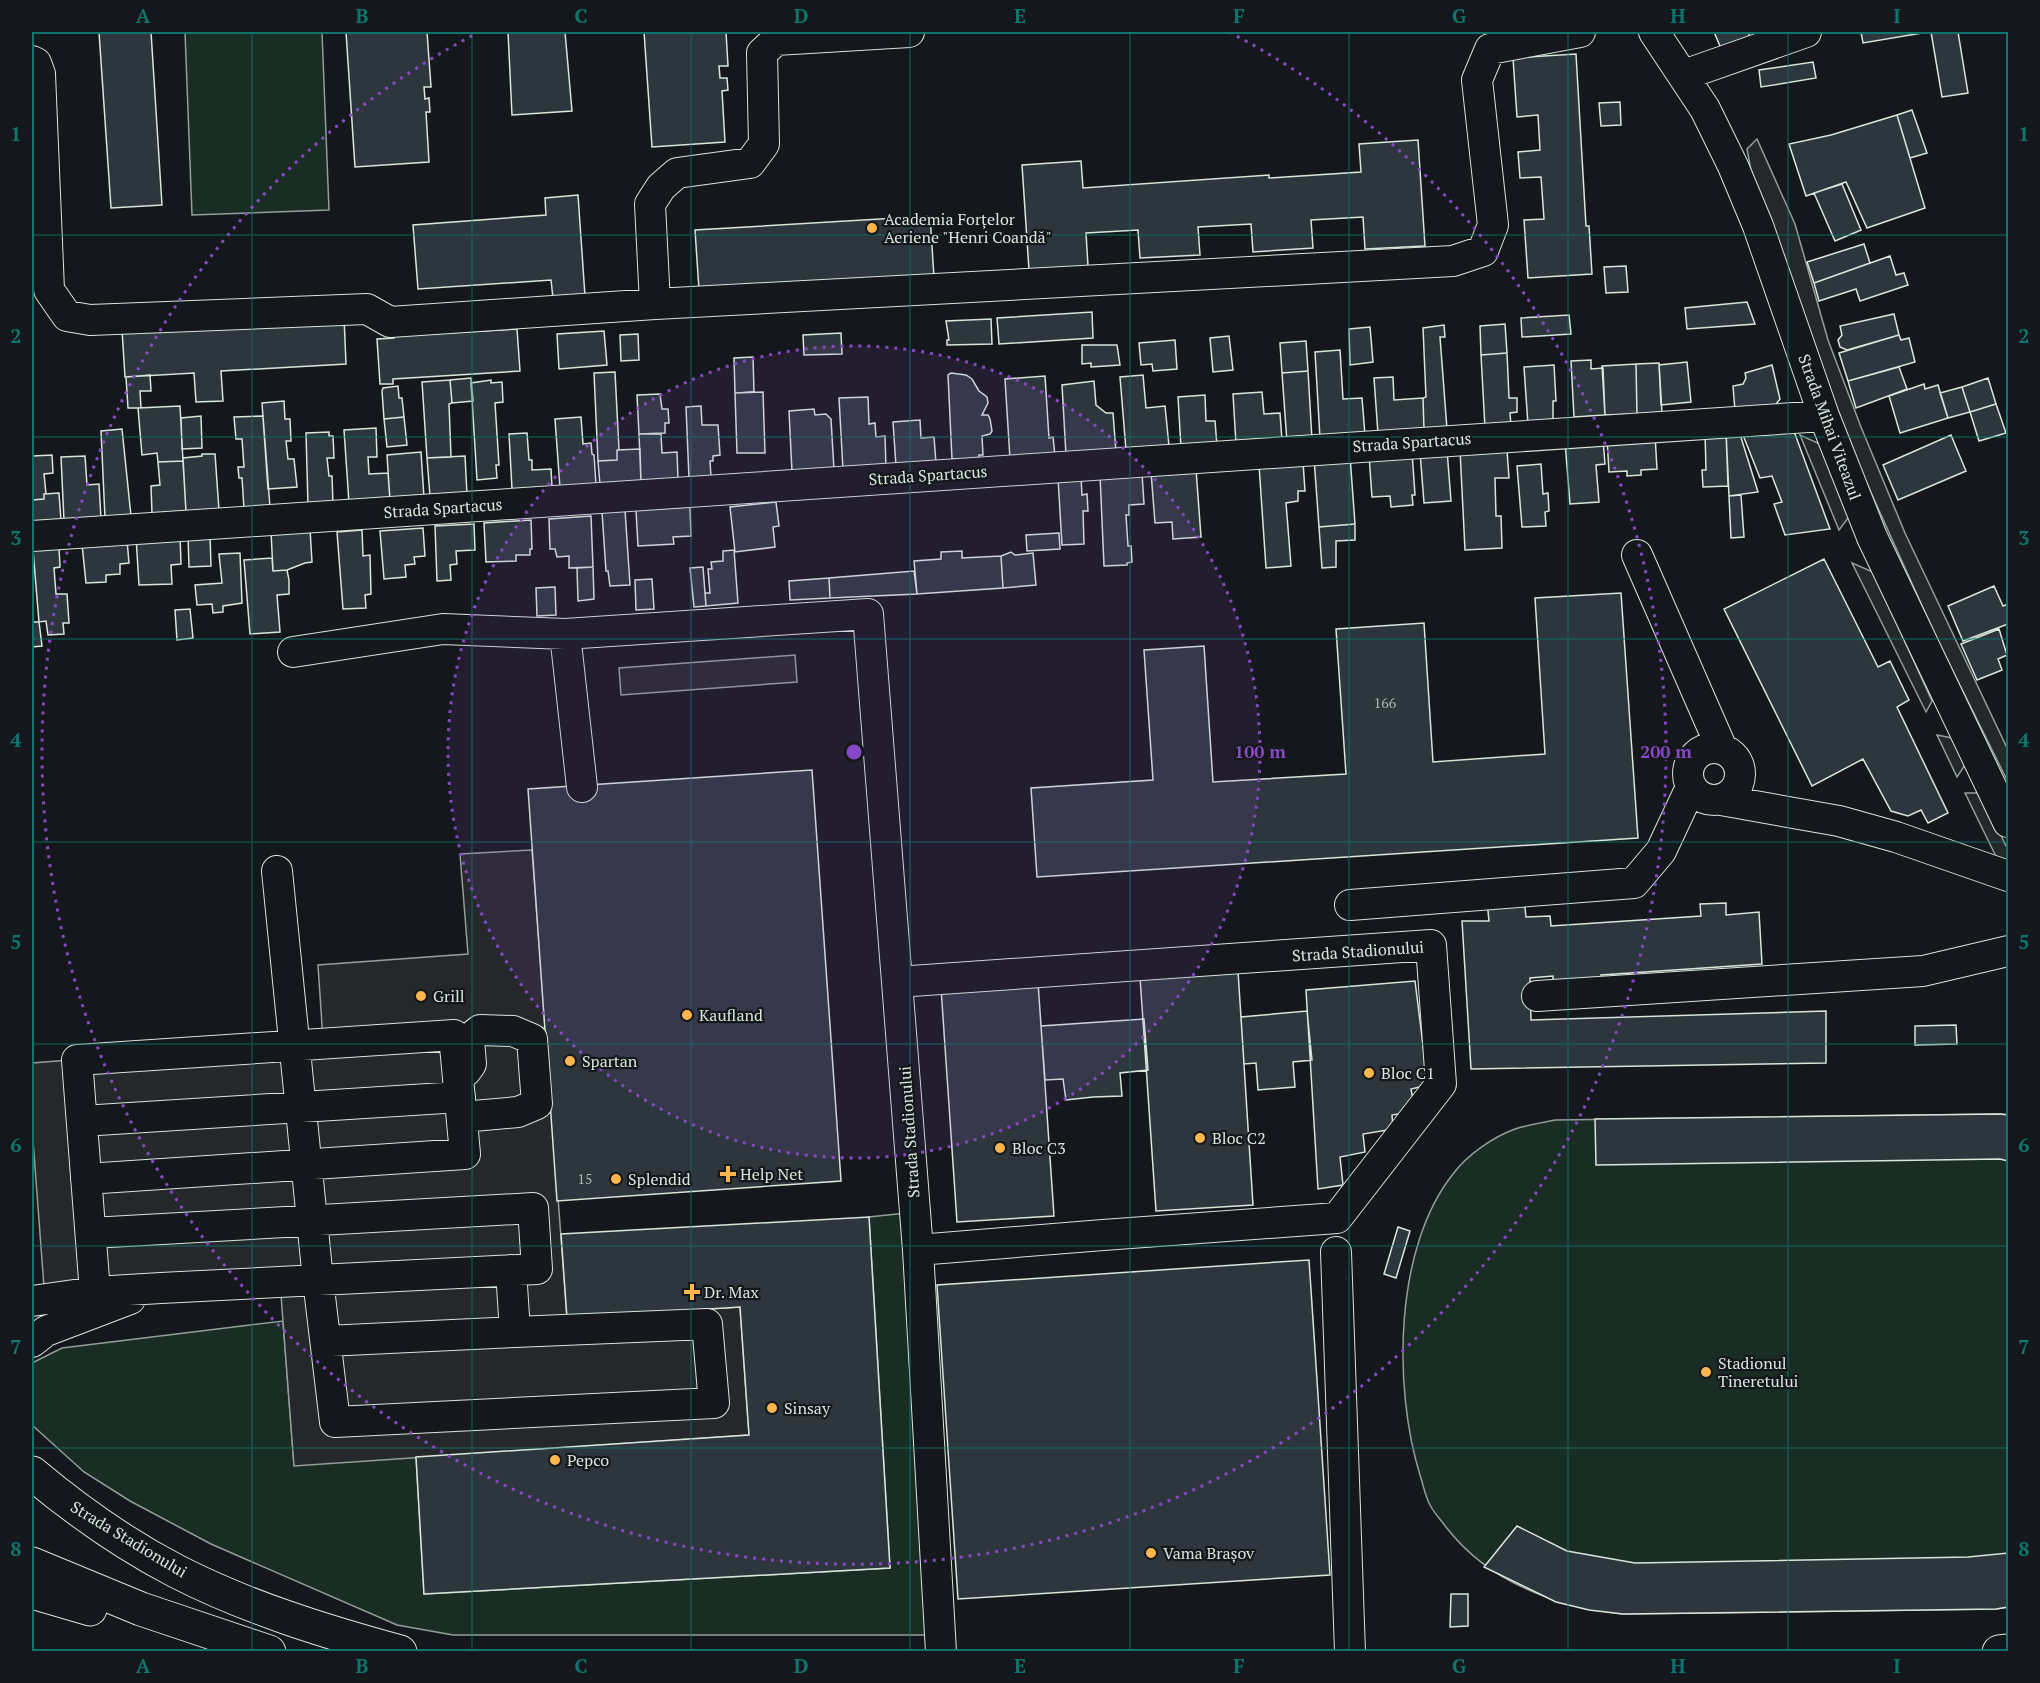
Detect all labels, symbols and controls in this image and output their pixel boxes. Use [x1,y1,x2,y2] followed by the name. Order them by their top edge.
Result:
[136,2,151,29] text: A
[356,2,369,29] text: B
[574,2,588,29] text: C
[794,2,808,29] text: D
[1014,2,1026,29] text: E
[1233,2,1245,29] text: F
[1452,2,1466,29] text: G
[1670,2,1686,29] text: H
[1893,2,1901,29] text: I
[10,120,22,147] text: 1
[2018,120,2030,147] text: 1
[884,208,1052,248] place label: Academia Forțelor Aeriene "Henri Coandă"
[865,221,879,235] marker: Academia Forțelor Aeriene "Henri Coandă"
[10,322,22,349] text: 2
[2018,322,2030,349] text: 2
[1793,351,1867,503] street label: Strada Mihai Viteazul
[1352,427,1472,457] street label: Strada Spartacus
[868,460,988,490] street label: Strada Spartacus
[383,493,503,523] street label: Strada Spartacus
[10,524,22,551] text: 3
[2018,524,2030,551] text: 3
[1374,693,1397,712] house number: 166
[10,726,22,753] text: 4
[2018,726,2030,753] text: 4
[1234,739,1286,763] text: 100 m
[1640,739,1692,763] text: 200 m
[844,742,864,762] centre of rings
[10,928,22,955] text: 5
[2018,928,2030,955] text: 5
[1291,935,1425,967] street label: Strada Stadionului
[433,985,465,1007] place label: Grill
[414,989,428,1003] marker: Grill
[699,1004,763,1026] place label: Kaufland
[680,1008,694,1022] marker: Kaufland
[582,1050,638,1072] place label: Spartan
[563,1054,577,1068] marker: Spartan
[1381,1062,1435,1084] place label: Bloc C1
[893,1065,925,1199] street label: Strada Stadionului
[1362,1066,1376,1080] marker: Bloc C1
[1212,1127,1266,1149] place label: Bloc C2
[10,1131,22,1158] text: 6
[1193,1131,1207,1145] marker: Bloc C2
[2018,1131,2030,1158] text: 6
[1012,1137,1066,1159] place label: Bloc C3
[993,1141,1007,1155] marker: Bloc C3
[740,1163,803,1185] place label: Help Net
[721,1167,735,1181] marker: Help Net
[628,1168,691,1190] place label: Splendid
[578,1169,592,1188] house number: 15
[609,1172,623,1186] marker: Splendid
[704,1281,759,1303] place label: Dr. Max
[685,1285,699,1299] marker: Dr. Max
[10,1333,22,1360] text: 7
[2018,1333,2030,1360] text: 7
[1718,1352,1799,1392] place label: Stadionul Tineretului
[1699,1365,1713,1379] marker: Stadionul Tineretului
[784,1397,831,1419] place label: Sinsay
[765,1401,779,1415] marker: Sinsay
[567,1449,609,1471] place label: Pepco
[548,1453,562,1467] marker: Pepco
[67,1496,191,1583] street label: Strada Stadionului
[10,1535,22,1562] text: 8
[2018,1535,2030,1562] text: 8
[1163,1542,1255,1564] place label: Vama Brașov
[1144,1546,1158,1560] marker: Vama Brașov
[136,1652,151,1679] text: A
[356,1652,369,1679] text: B
[574,1652,588,1679] text: C
[794,1652,808,1679] text: D
[1014,1652,1026,1679] text: E
[1233,1652,1245,1679] text: F
[1452,1652,1466,1679] text: G
[1670,1652,1686,1679] text: H
[1893,1652,1901,1679] text: I

